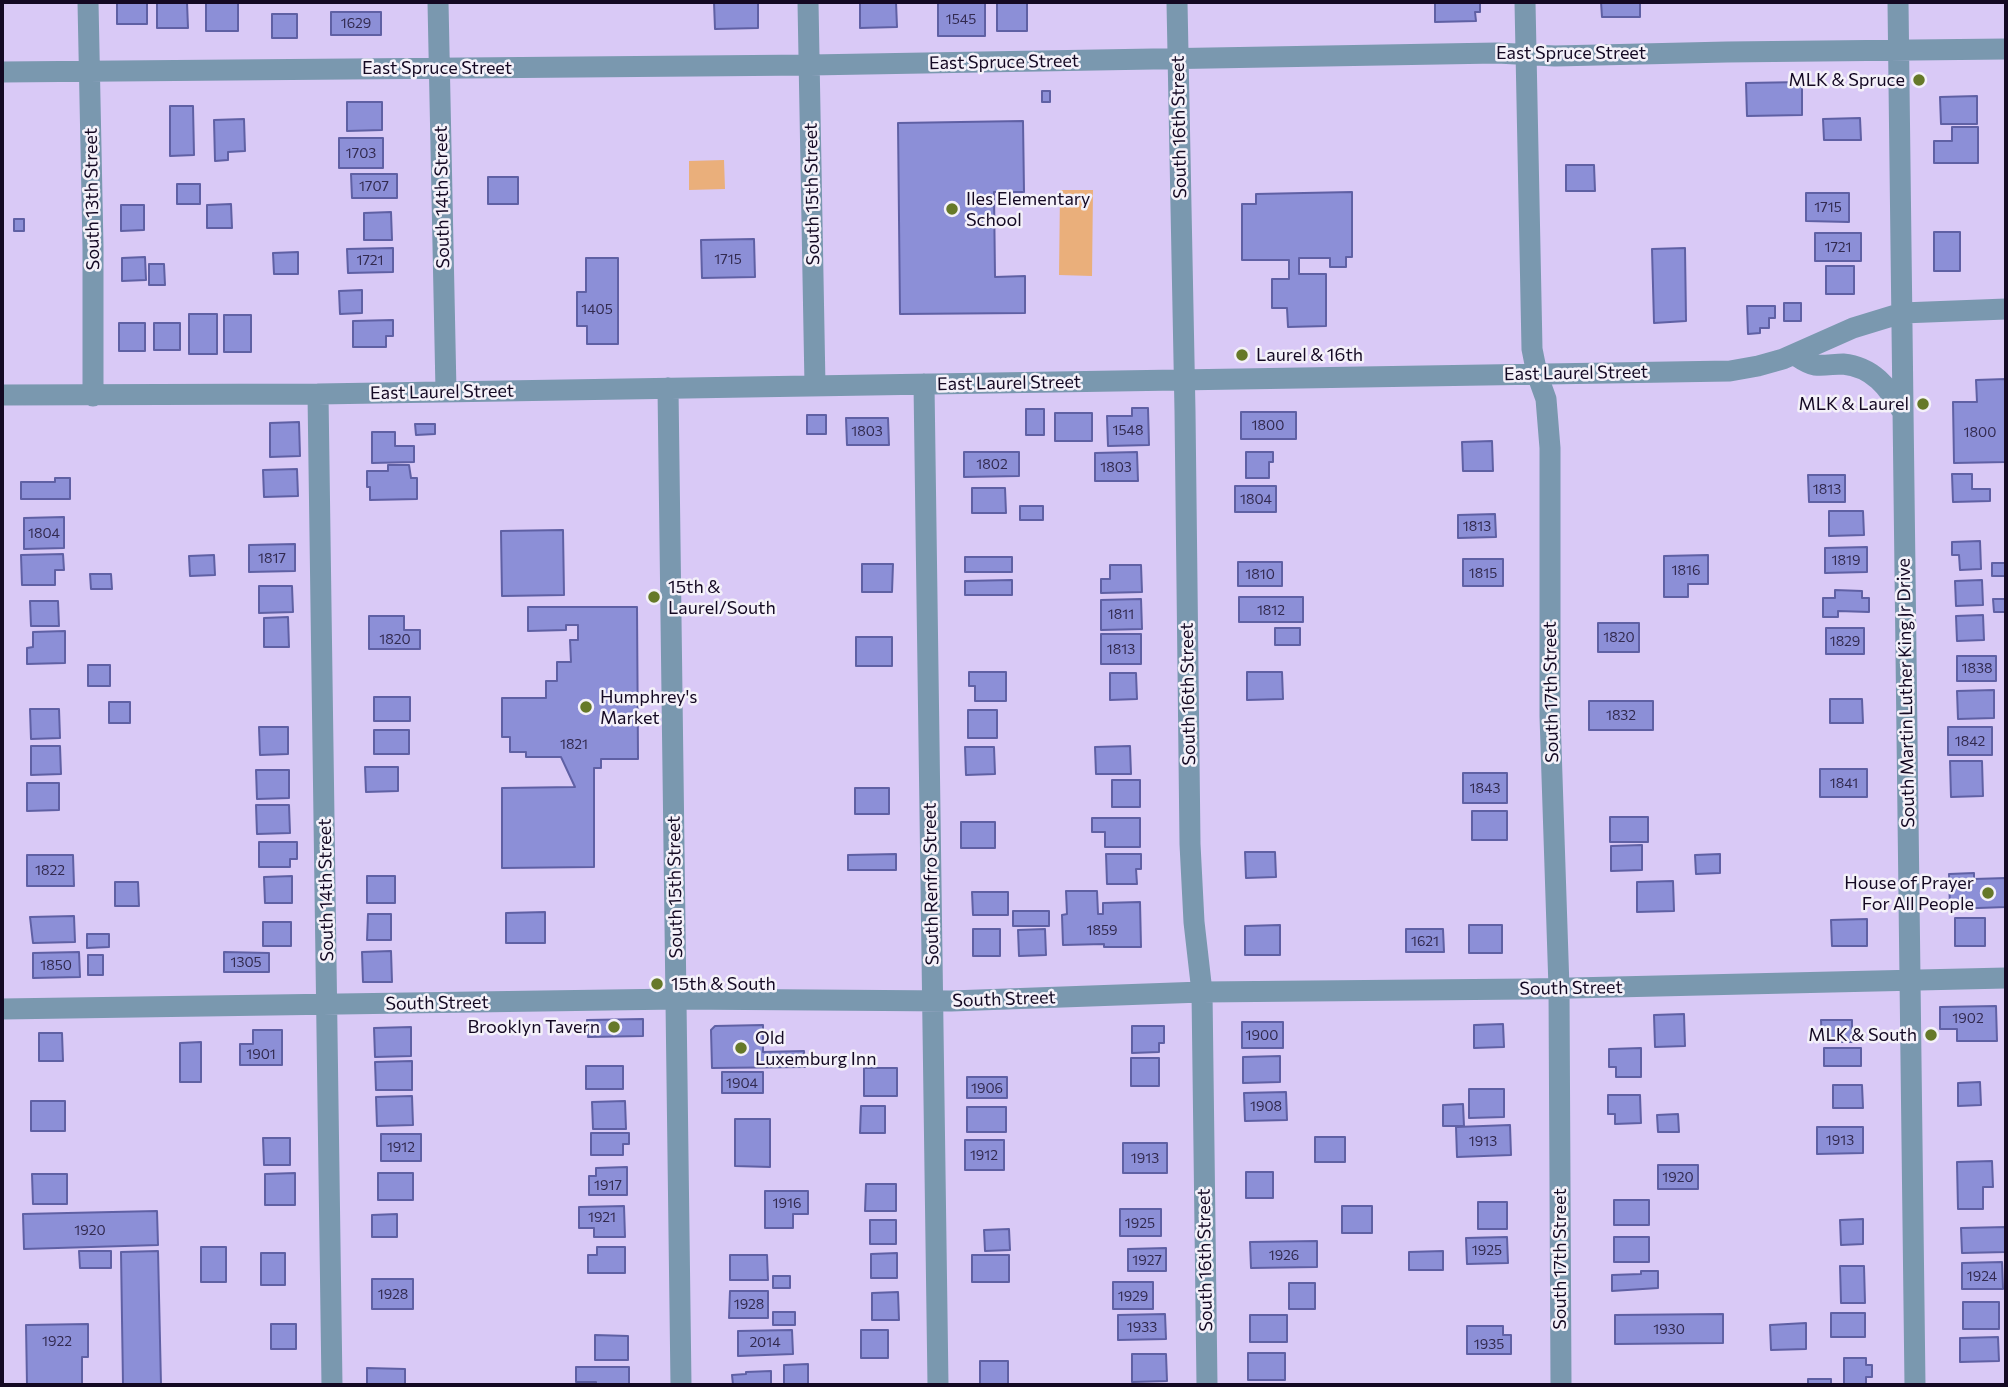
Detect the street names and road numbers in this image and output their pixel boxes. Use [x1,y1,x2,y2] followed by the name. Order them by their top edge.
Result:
[1496,42,1646,64] street label: East Spruce Street
[929,50,1079,74] street label: East Spruce Street
[1167,55,1191,199] street label: South 16th Street
[362,57,512,79] street label: East Spruce Street
[800,123,824,265] street label: South 15th Street
[430,125,454,269] street label: South 14th Street
[80,128,104,270] street label: South 13th Street
[1504,361,1648,385] street label: East Laurel Street
[937,371,1081,395] street label: East Laurel Street
[370,380,514,404] street label: East Laurel Street
[1893,558,1919,828] street label: South Martin Luther King Jr Drive
[1539,621,1563,763] street label: South 17th Street
[1176,622,1200,766] street label: South 16th Street
[919,802,943,966] street label: South Renfro Street
[663,816,687,958] street label: South 15th Street
[314,818,338,962] street label: South 14th Street
[1519,976,1623,1000] street label: South Street
[952,986,1056,1012] street label: South Street
[385,991,489,1015] street label: South Street
[1193,1188,1217,1332] street label: South 16th Street
[1549,1188,1571,1330] street label: South 17th Street

